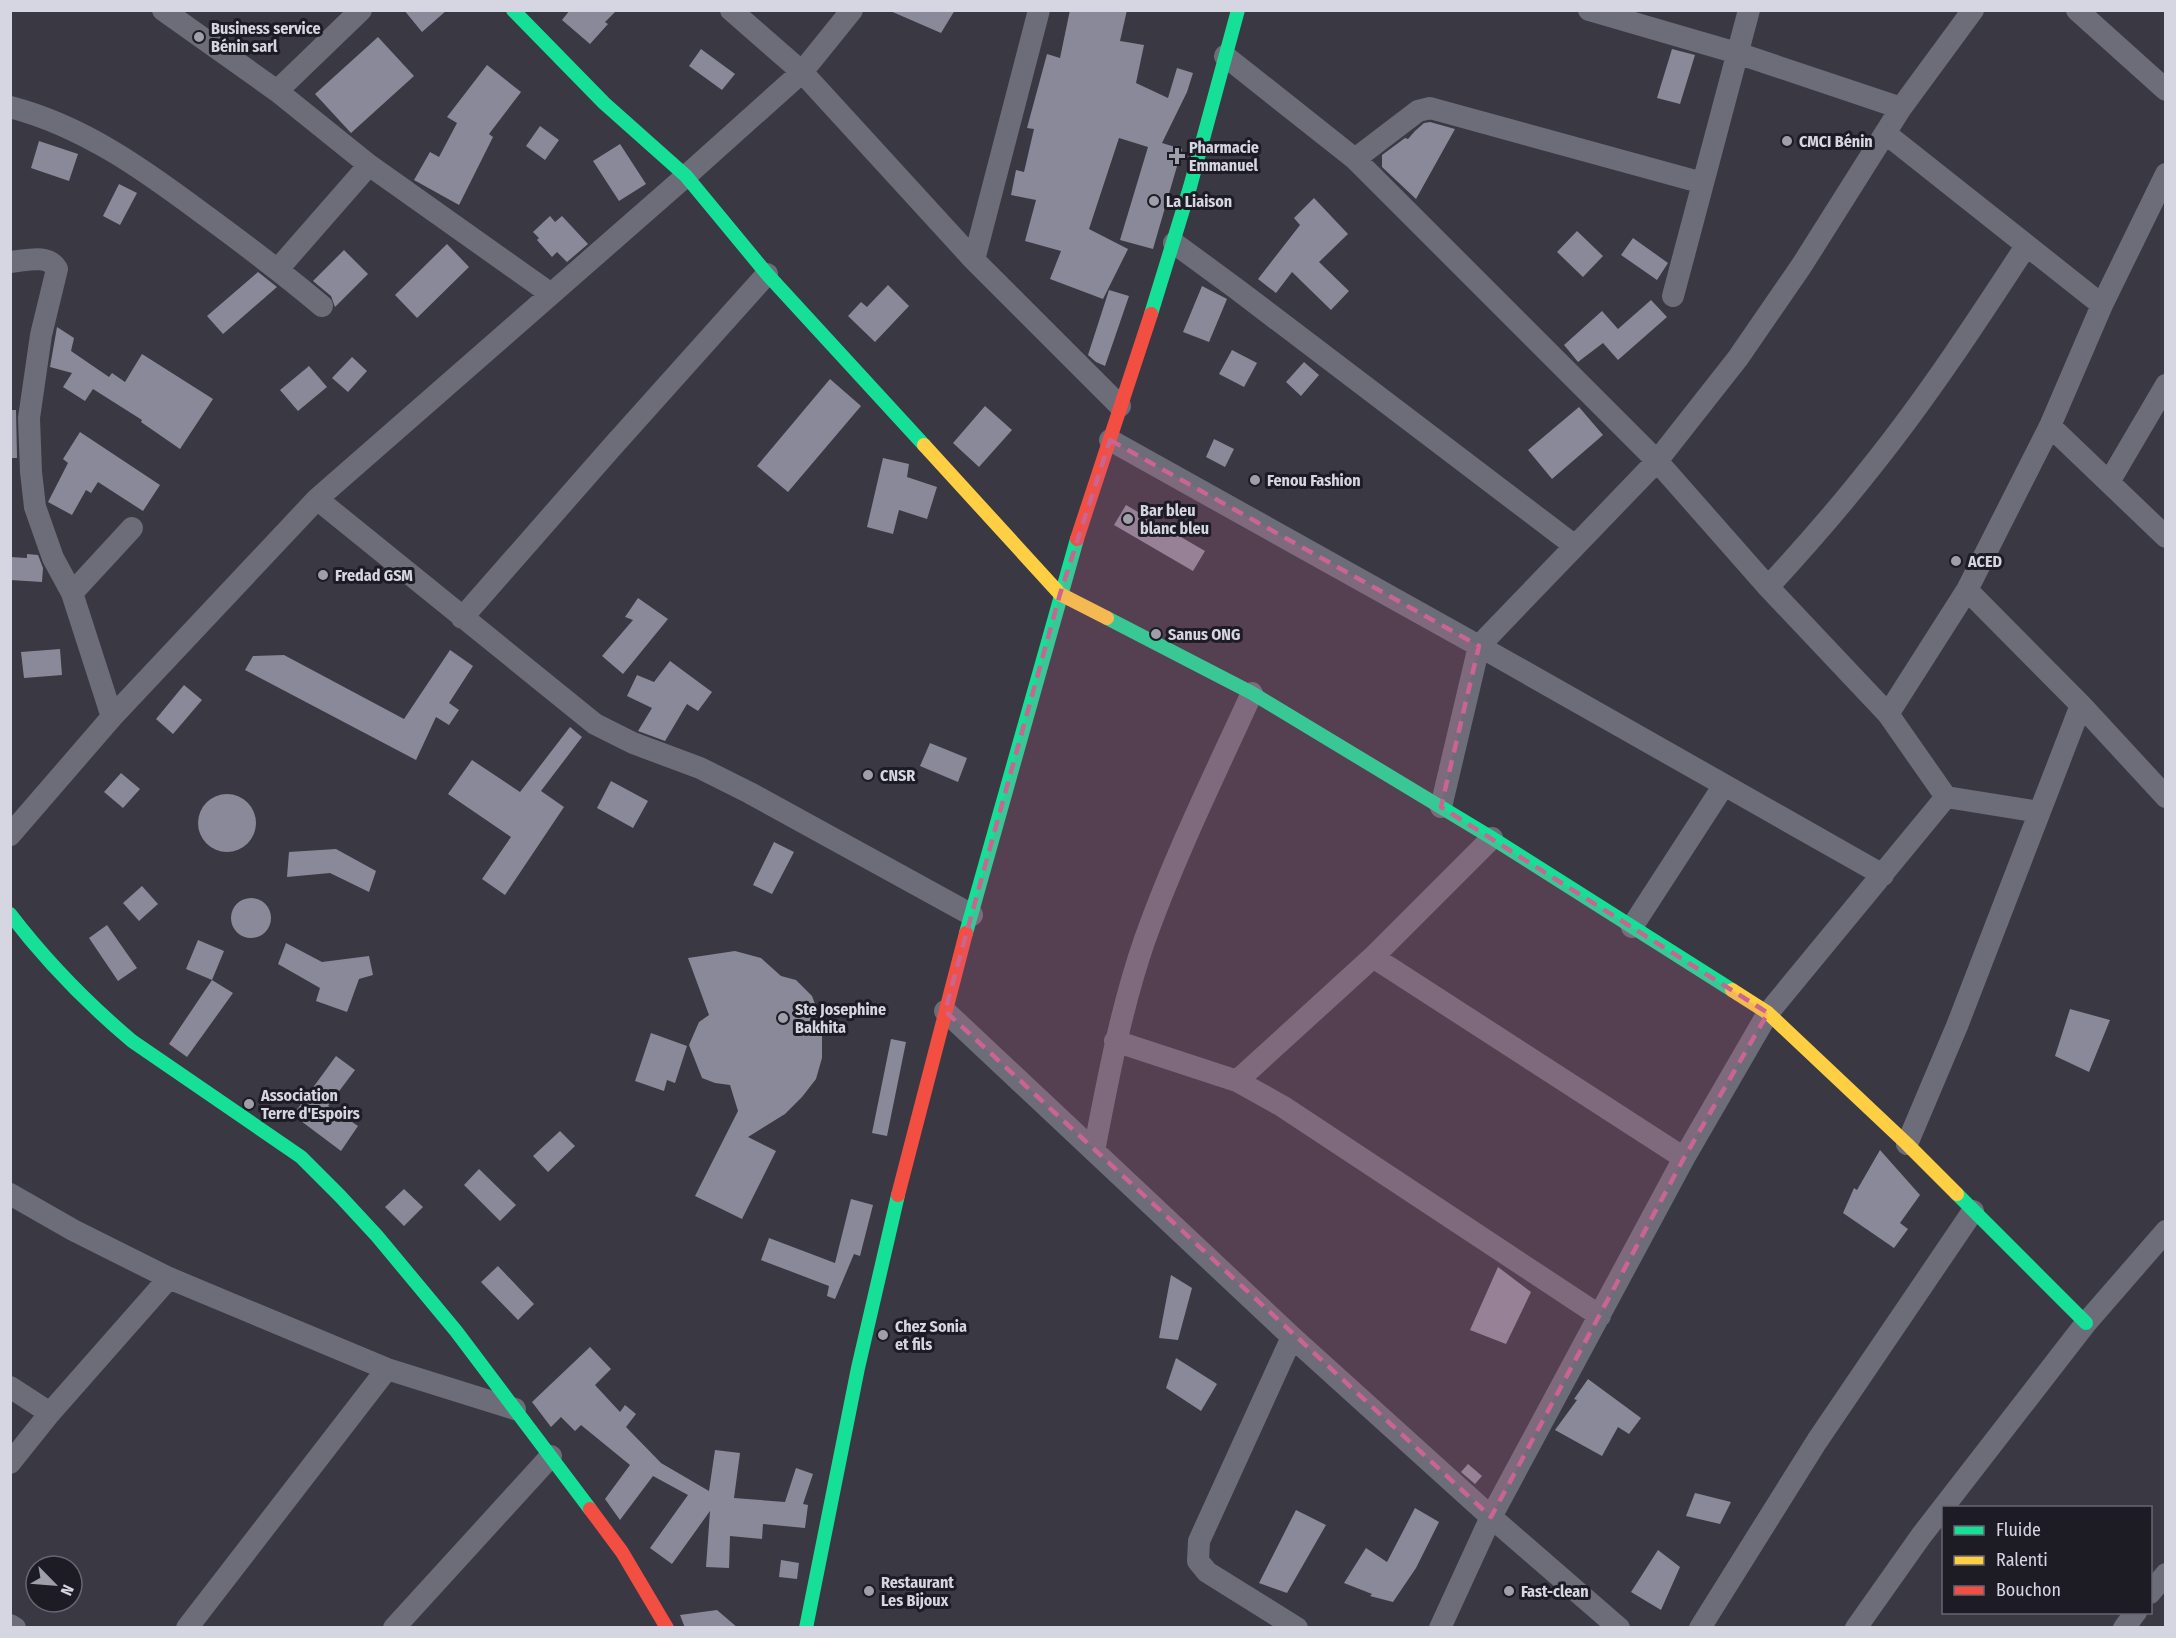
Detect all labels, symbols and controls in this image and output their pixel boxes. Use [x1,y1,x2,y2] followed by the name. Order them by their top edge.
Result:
[211,19,321,56] place label: Business service Bénin sarl
[192,30,206,44] marker: Business service Bénin sarl
[1799,132,1873,151] place label: CMCI Bénin
[1780,134,1794,148] marker: CMCI Bénin
[1189,138,1259,175] place label: Pharmacie Emmanuel
[1170,149,1184,163] marker: Pharmacie Emmanuel
[1166,192,1232,211] place label: La Liaison
[1147,194,1161,208] marker: La Liaison
[1267,471,1361,490] place label: Fenou Fashion
[1248,473,1262,487] marker: Fenou Fashion
[1140,501,1209,538] place label: Bar bleu blanc bleu
[1121,512,1135,526] marker: Bar bleu blanc bleu
[1967,552,2002,571] place label: ACED
[1949,554,1963,568] marker: ACED
[335,566,413,585] place label: Fredad GSM
[316,568,330,582] marker: Fredad GSM
[1168,625,1240,644] place label: Sanus ONG
[1149,627,1163,641] marker: Sanus ONG
[880,766,916,785] place label: CNSR
[861,768,875,782] marker: CNSR
[795,1000,886,1037] place label: Ste Josephine Bakhita
[776,1011,790,1025] marker: Ste Josephine Bakhita
[260,1086,360,1123] place label: Association Terre d'Espoirs
[242,1097,256,1111] marker: Association Terre d'Espoirs
[895,1317,967,1354] place label: Chez Sonia et fils
[876,1328,890,1342] marker: Chez Sonia et fils
[1942,1506,2152,1614] legend
[1996,1519,2041,1541] text: Fluide
[1996,1549,2048,1571] text: Ralenti
[24,1554,84,1614] north arrow
[881,1573,954,1610] place label: Restaurant Les Bijoux
[1996,1579,2061,1601] text: Bouchon
[57,1582,78,1598] text: N
[1521,1582,1589,1601] place label: Fast-clean
[862,1584,876,1598] marker: Restaurant Les Bijoux
[1502,1584,1516,1598] marker: Fast-clean

